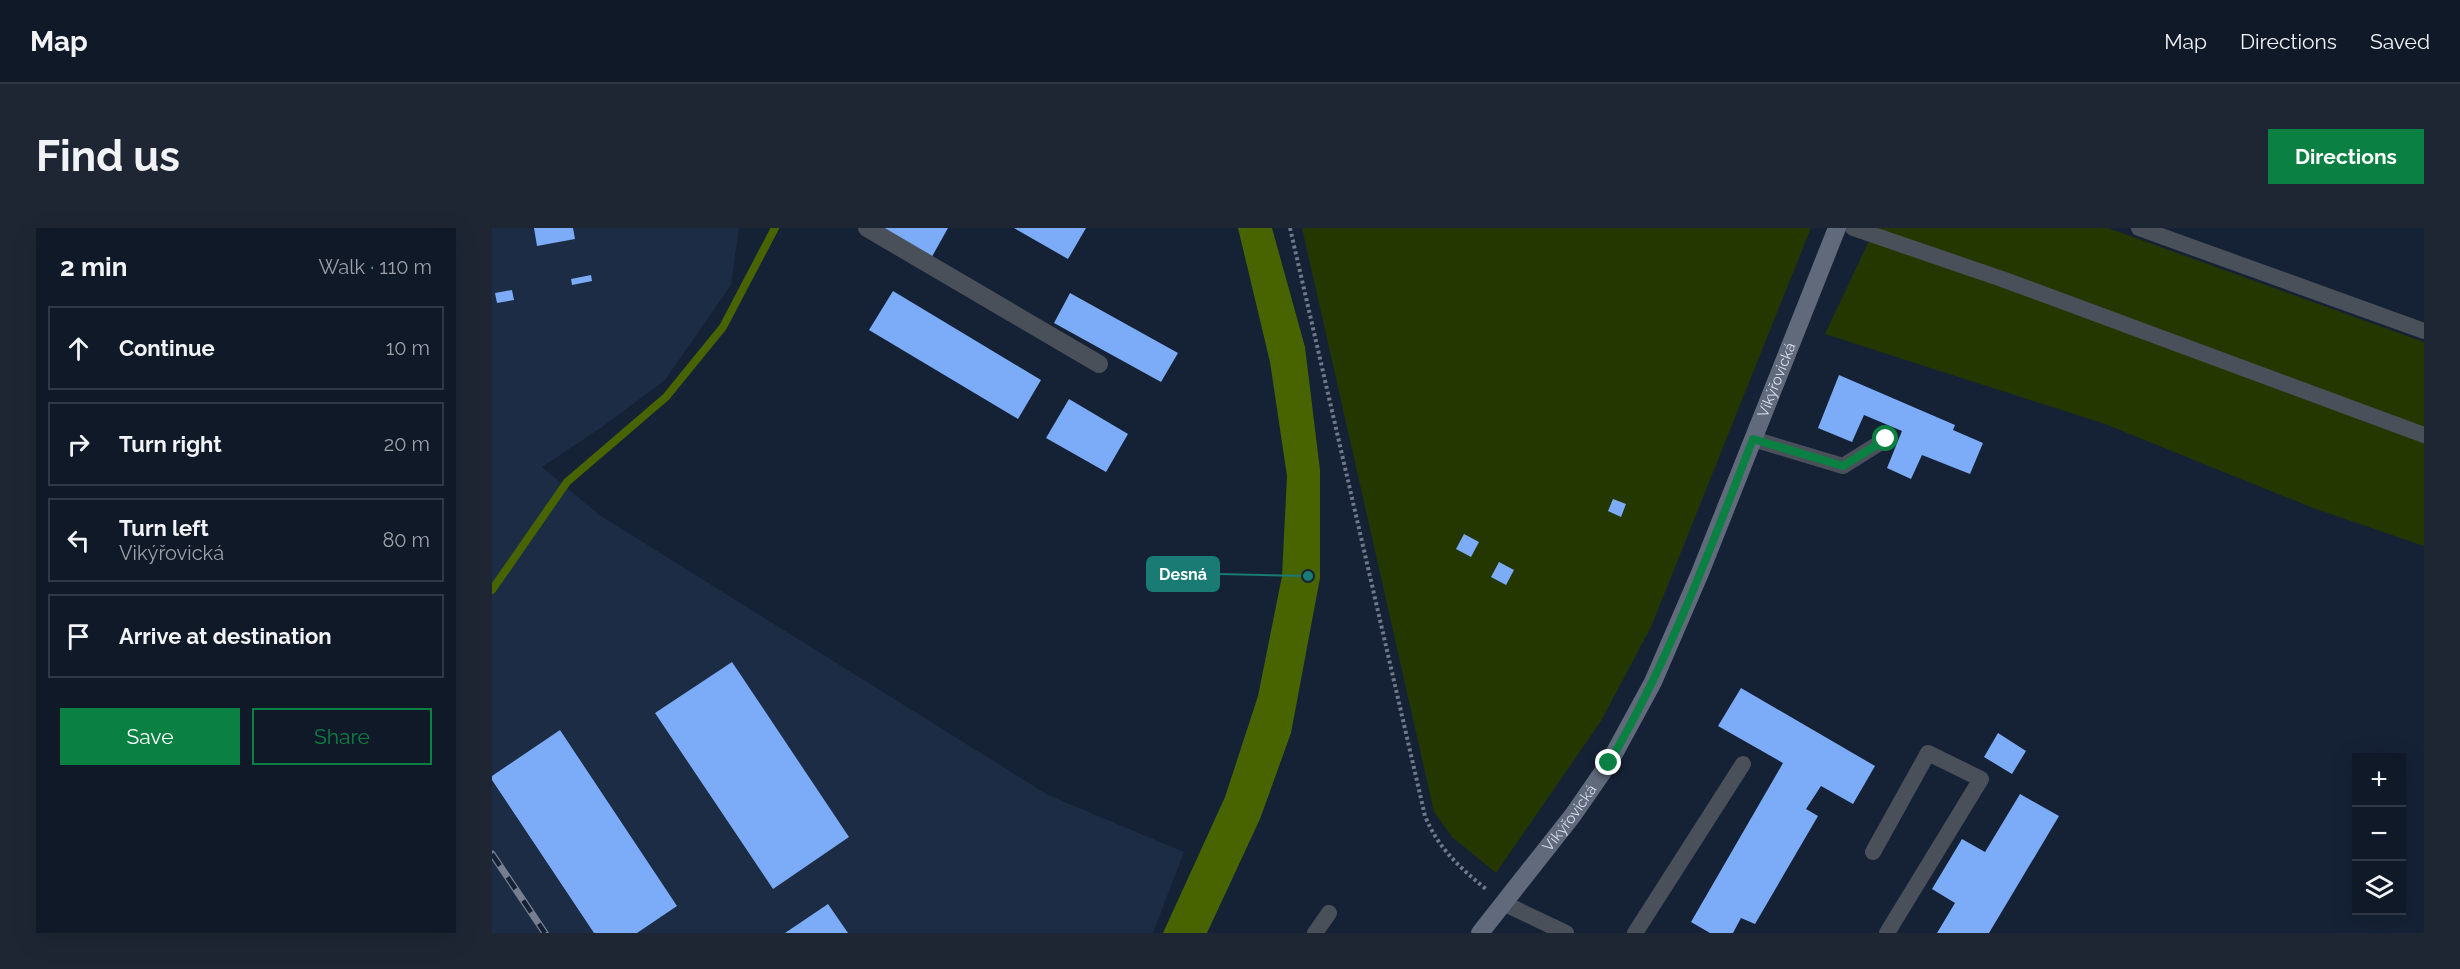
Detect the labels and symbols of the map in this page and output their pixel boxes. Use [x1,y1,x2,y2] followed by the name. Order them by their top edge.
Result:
[1754,340,1800,420] street label: Vikýřovická
[1872,425,1898,451] route start
[1147,557,1219,591] callout: Desná
[1159,565,1207,584] text: Desná
[1595,749,1621,775] route end
[1539,781,1600,855] street label: Vikýřovická

